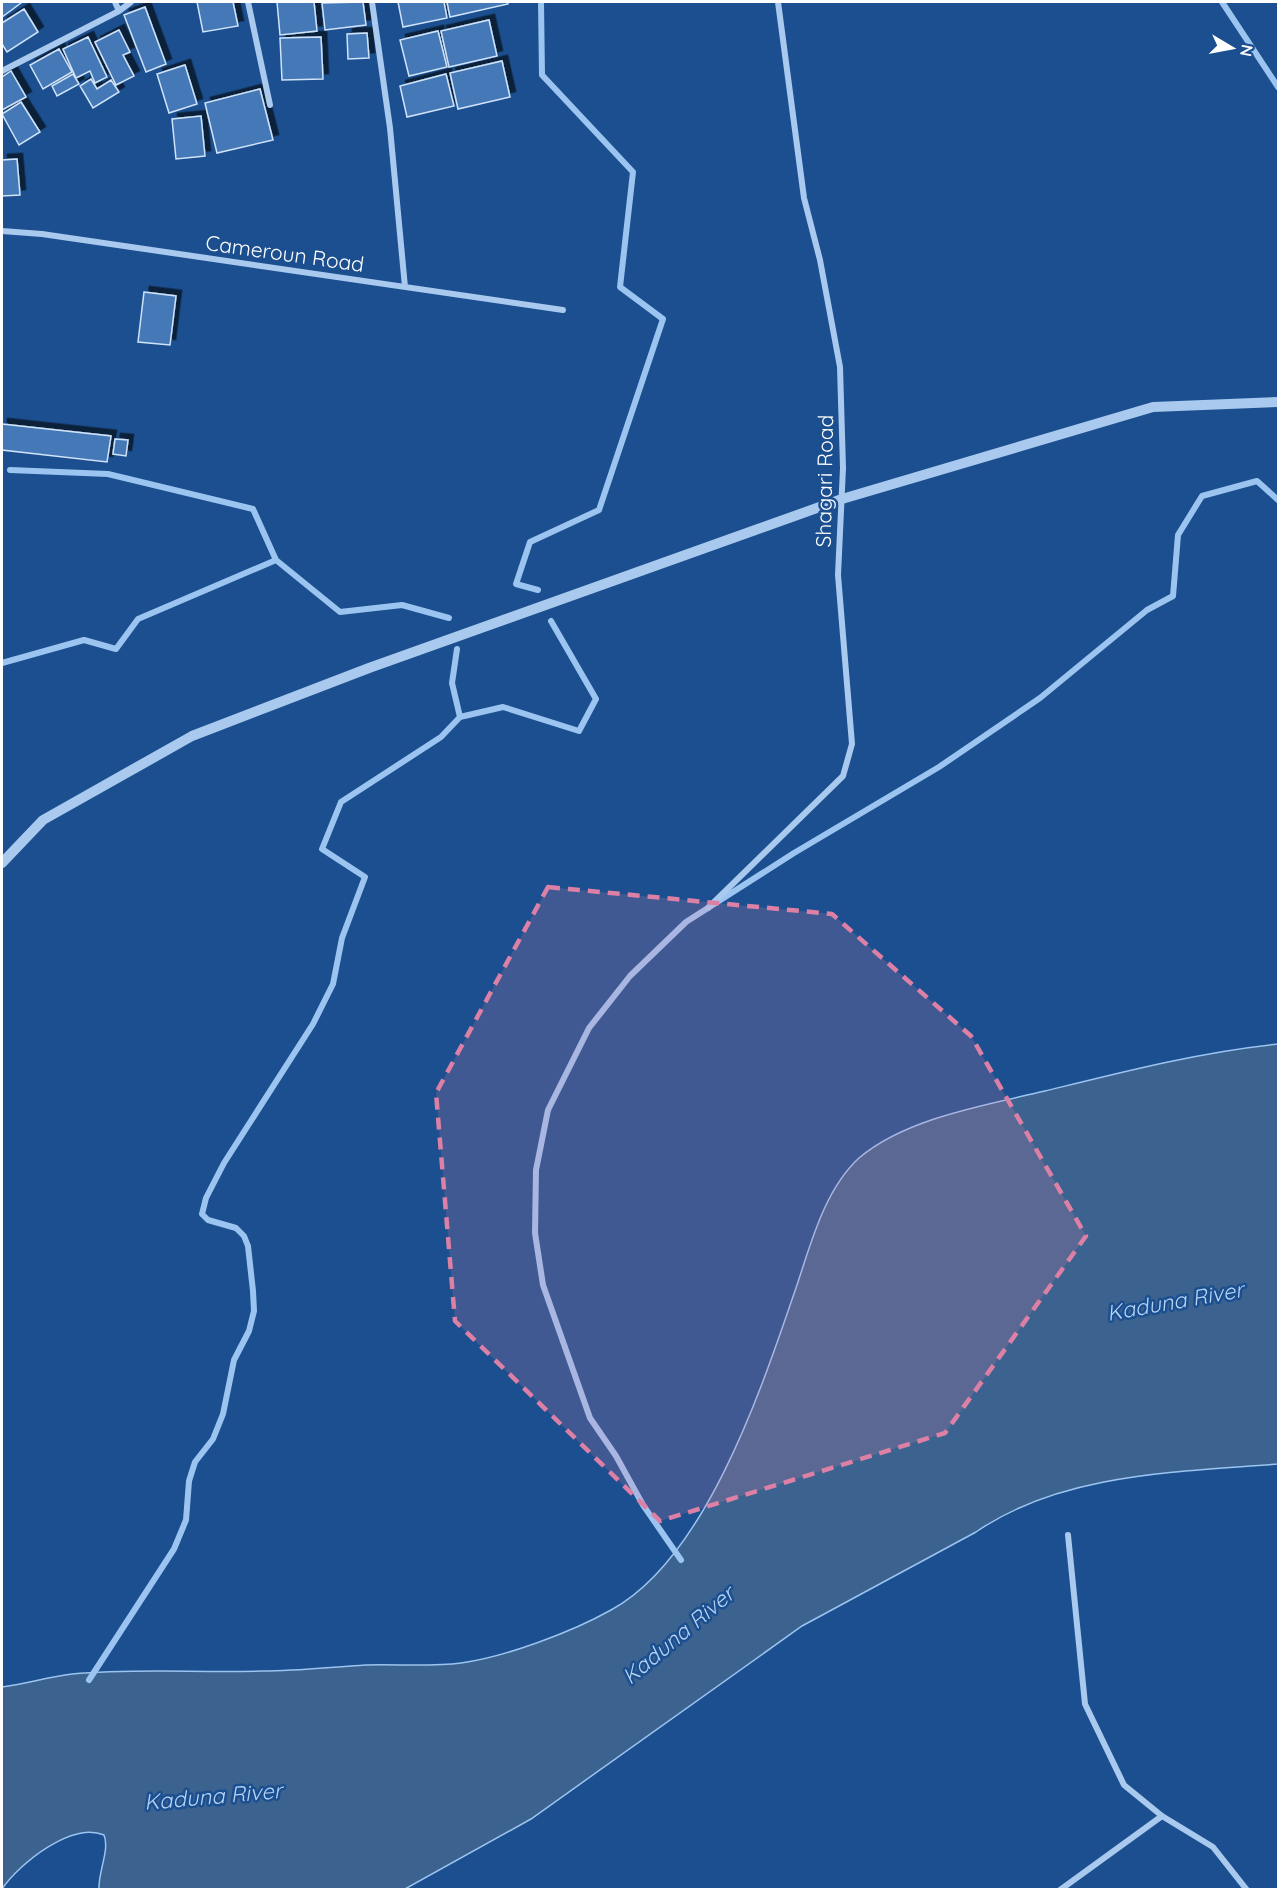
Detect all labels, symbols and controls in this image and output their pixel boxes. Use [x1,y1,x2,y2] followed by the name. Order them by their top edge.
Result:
[1202,18,1262,78] north arrow
[1236,43,1258,58] text: N
[204,229,366,277] street label: Cameroun Road
[810,414,838,548] street label: Shagari Road
[1104,1275,1248,1327] water label: Kaduna River
[616,1578,742,1690] water label: Kaduna River
[143,1776,286,1816] water label: Kaduna River

